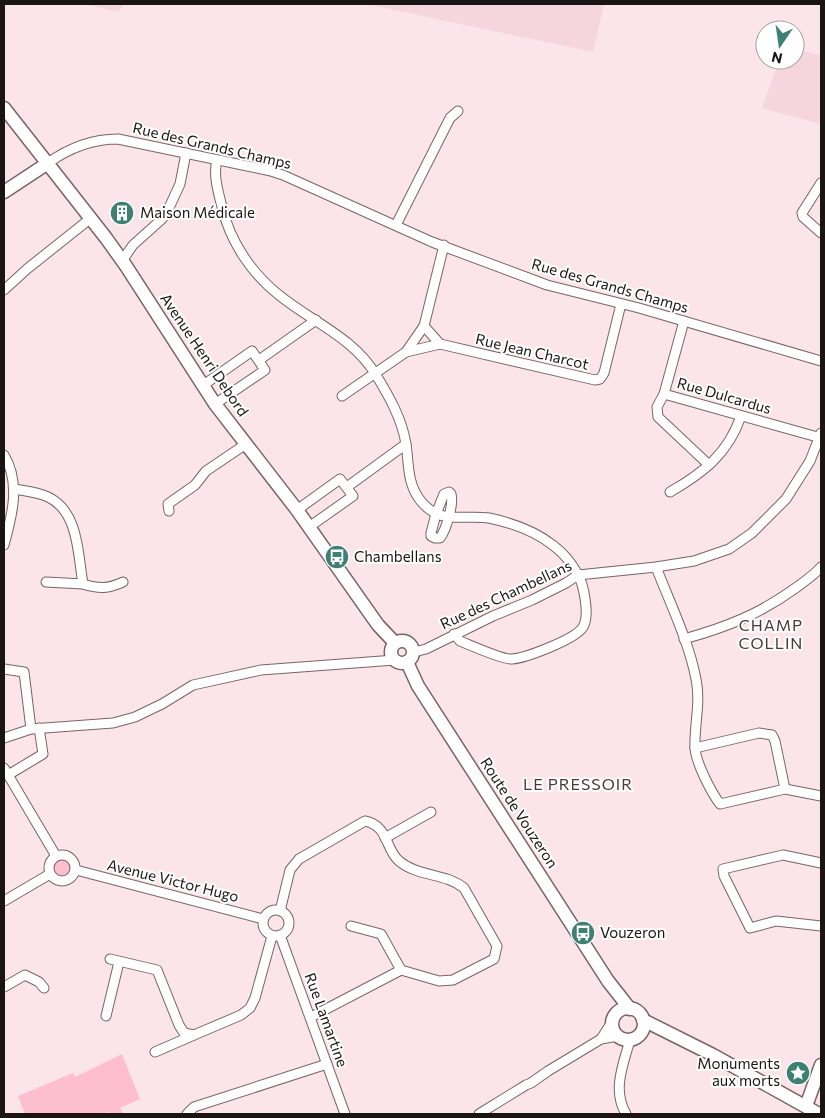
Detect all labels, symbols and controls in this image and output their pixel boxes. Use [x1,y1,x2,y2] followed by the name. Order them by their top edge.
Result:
[755,20,805,70] north arrow
[770,49,784,68] text: N
[131,118,294,172] street label: Rue des Grands Champs
[109,200,135,226] building icon: Maison Médicale
[140,203,255,221] place label: Maison Médicale
[530,254,691,316] street label: Rue des Grands Champs
[157,289,253,419] street label: Avenue Henri Debord
[474,329,591,373] street label: Rue Jean Charcot
[675,373,774,417] street label: Rue Dulcardus
[324,544,350,570] bus stop icon: Chambellans
[354,547,442,565] place label: Chambellans
[437,556,574,632] street label: Rue des Chambellans
[739,615,803,652] district label: CHAMP COLLIN
[477,754,562,871] street label: Route de Vouzeron
[523,774,633,793] district label: LE PRESSOIR
[106,855,241,905] street label: Avenue Victor Hugo
[570,920,596,946] bus stop icon: Vouzeron
[600,923,665,941] place label: Vouzeron
[302,970,352,1069] street label: Rue Lamartine
[697,1054,780,1089] place label: Monuments aux morts
[785,1060,811,1086] place icon: Monuments aux morts

